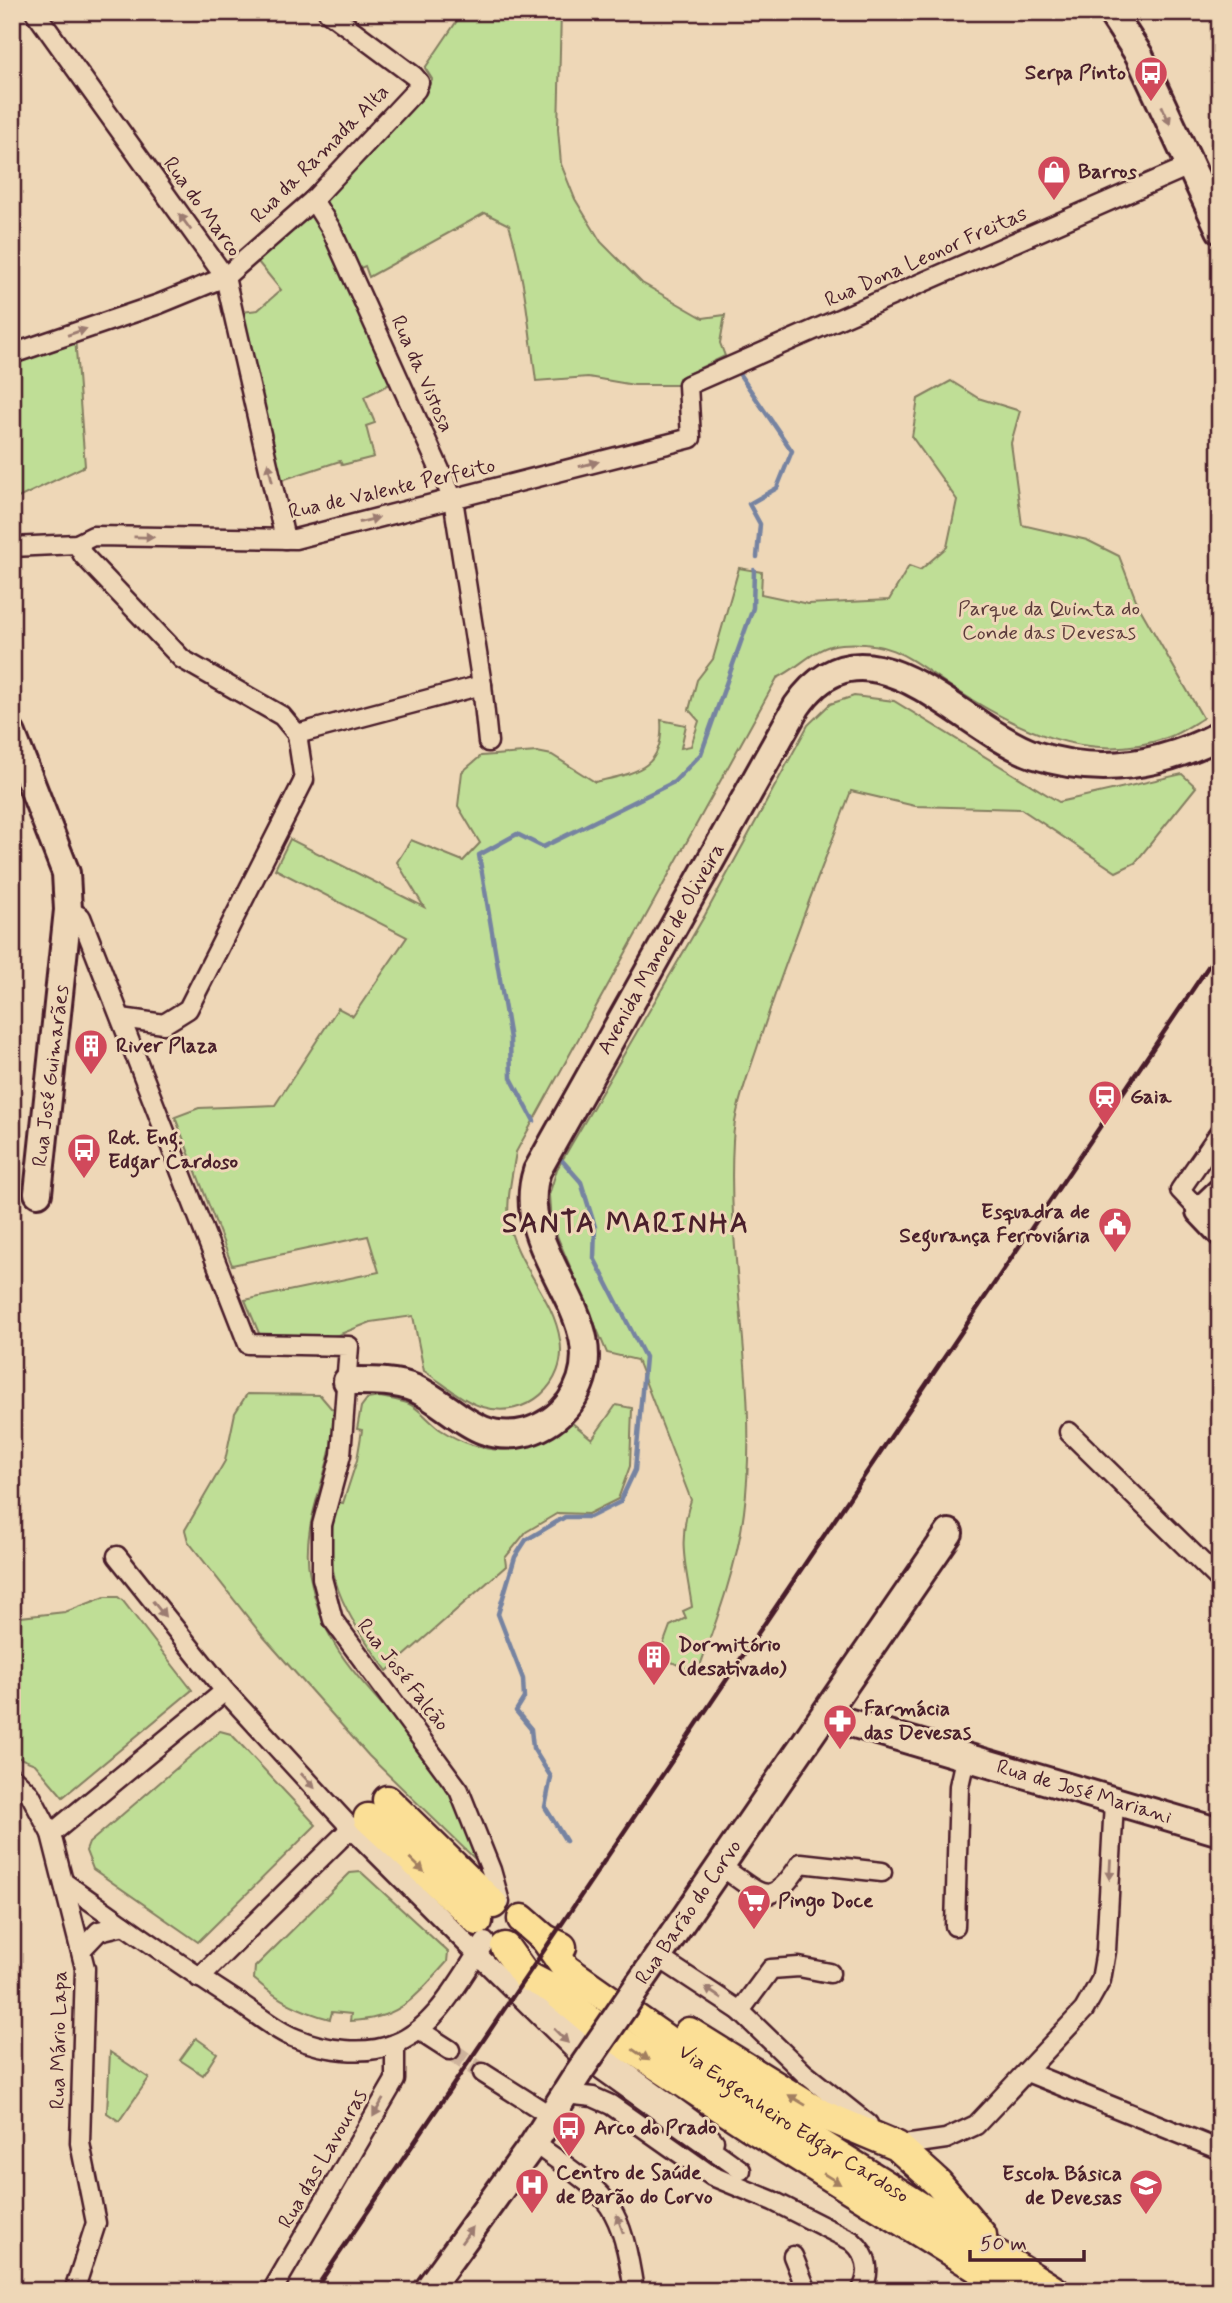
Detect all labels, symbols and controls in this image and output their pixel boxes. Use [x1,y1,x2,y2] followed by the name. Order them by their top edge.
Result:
[1132,54,1170,103] bus stop icon: Serpa Pinto
[1025,59,1126,87] place label: Serpa Pinto
[244,78,396,230] street label: Rua da Ramada Alta
[1160,105,1172,125] one-way arrow
[156,151,248,263] street label: Rua do Marco
[1035,153,1073,202] shop icon: Barros
[1078,158,1138,186] place label: Barros
[820,200,1032,314] street label: Rua Dona Leonor Freitas
[178,213,192,231] one-way arrow
[384,311,460,437] street label: Rua da Vistosa
[66,326,87,337] one-way arrow
[286,452,498,526] street label: Rua de Valente Perfeito
[579,458,601,469] one-way arrow
[265,461,276,483] one-way arrow
[358,514,380,525] one-way arrow
[133,531,155,543] one-way arrow
[958,595,1140,647] park label: Parque da Quinta do Conde das Devesas
[591,838,732,1060] street label: Avenida Manoel de Oliveira
[26,983,76,1169] street label: Rua José Guimarães
[72,1027,110,1076] building icon: River Plaza
[116,1032,218,1060] place label: River Plaza
[1086,1078,1124,1127] station icon: Gaia
[1130,1083,1173,1111] place label: Gaia
[108,1124,238,1178] place label: Rot. Eng. Edgar Cardoso
[65,1131,103,1180] bus stop icon: Rot. Eng. Edgar Cardoso
[899,1198,1090,1252] place label: Esquadra de Segurança Ferroviária
[1096,1205,1134,1254] public building icon: Esquadra de Segurança Ferroviária
[502,1206,750,1243] district label: SANTA MARINHA
[151,1601,166,1618] one-way arrow
[350,1613,456,1737] street label: Rua José Falcão
[678,1631,787,1683] place label: Dormitório (desativado)
[635,1638,673,1687] building icon: Dormitório (desativado)
[864,1695,972,1747] place label: Farmácia das Devesas
[821,1702,859,1751] pharmacy icon: Farmácia das Devesas
[993,1753,1175,1831] street label: Rua de José Mariani
[299,1772,315,1789] one-way arrow
[629,1834,748,1990] street label: Rua Barão do Corvo
[408,1857,425,1874] one-way arrow
[1105,1859,1116,1881] one-way arrow
[735,1882,773,1931] supermarket icon: Pingo Doce
[778,1887,874,1917] place label: Pingo Doce
[44,1970,74,2110] street label: Rua Mário Lapa
[703,1987,723,2000] one-way arrow
[552,2028,569,2044] one-way arrow
[672,2038,914,2210] street label: Via Engenheiro Edgar Cardoso
[632,2048,650,2062] one-way arrow
[272,2084,374,2234] street label: Rua das Lavouras
[787,2093,806,2106] one-way arrow
[372,2099,385,2118] one-way arrow
[550,2109,588,2158] bus stop icon: Arco do Prado
[594,2114,717,2142] place label: Arco do Prado
[556,2159,713,2211] place label: Centro de Saúde de Barão do Corvo
[1002,2160,1123,2212] place label: Escola Básica de Devesas
[513,2166,551,2215] hospital icon: Centro de Saúde de Barão do Corvo
[1127,2167,1165,2216] school or university icon: Escola Básica de Devesas
[823,2172,842,2185] one-way arrow
[614,2214,625,2235] one-way arrow
[970,2219,1083,2263] scale bar
[460,2226,474,2244] one-way arrow
[980,2230,1027,2258] text: 50 m

